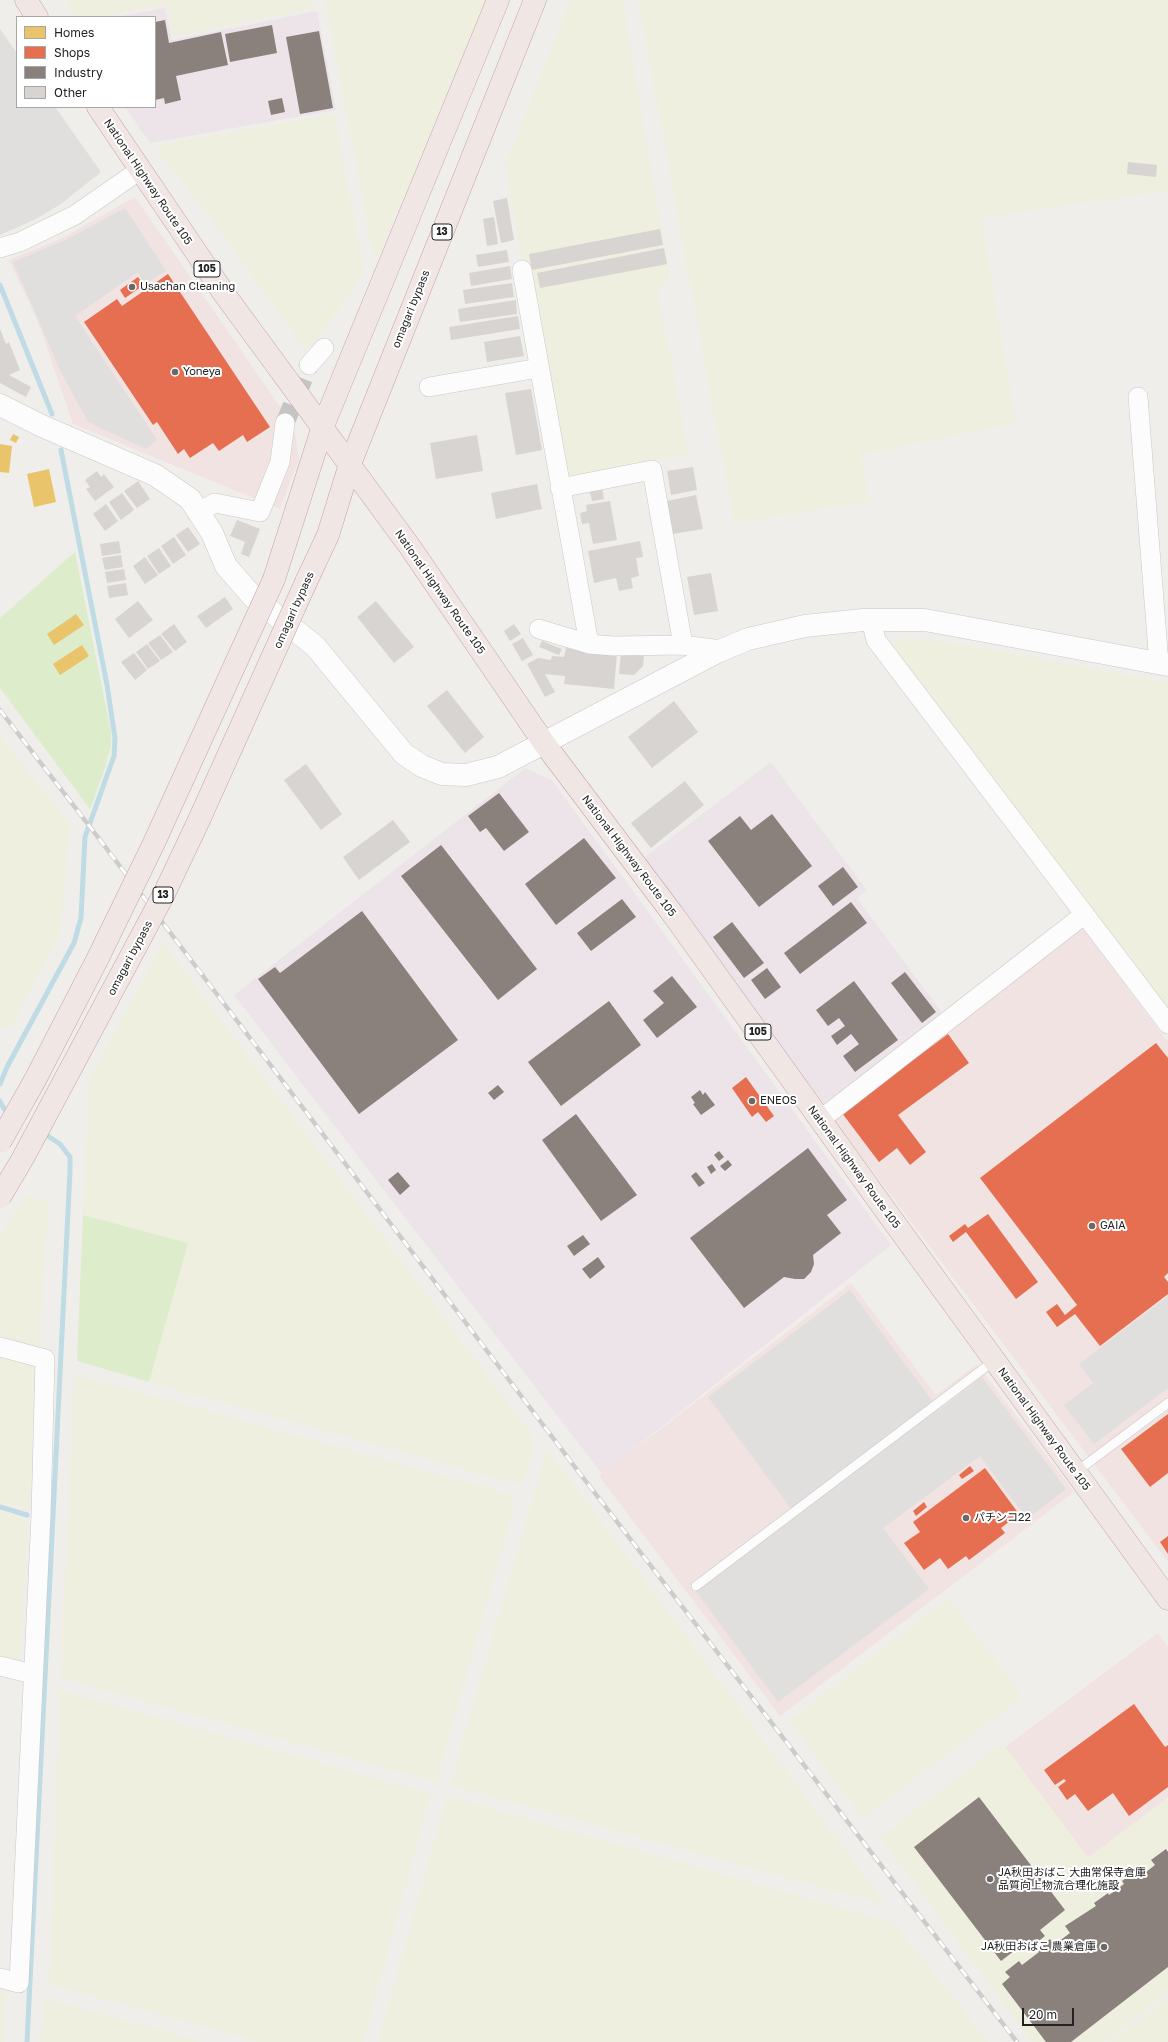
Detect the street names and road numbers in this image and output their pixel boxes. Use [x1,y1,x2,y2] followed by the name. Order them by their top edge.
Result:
[101,117,195,247] street label: National Highway Route 105
[432,224,452,240] road number: 13
[194,261,220,277] road number: 105
[389,268,433,350] street label: omagari bypass
[392,527,488,657] street label: National Highway Route 105
[271,569,317,651] street label: omagari bypass
[579,793,679,919] street label: National Highway Route 105
[153,887,173,903] road number: 13
[105,918,155,998] street label: omagari bypass
[745,1024,771,1040] road number: 105
[805,1103,903,1231] street label: National Highway Route 105
[995,1365,1093,1493] street label: National Highway Route 105

